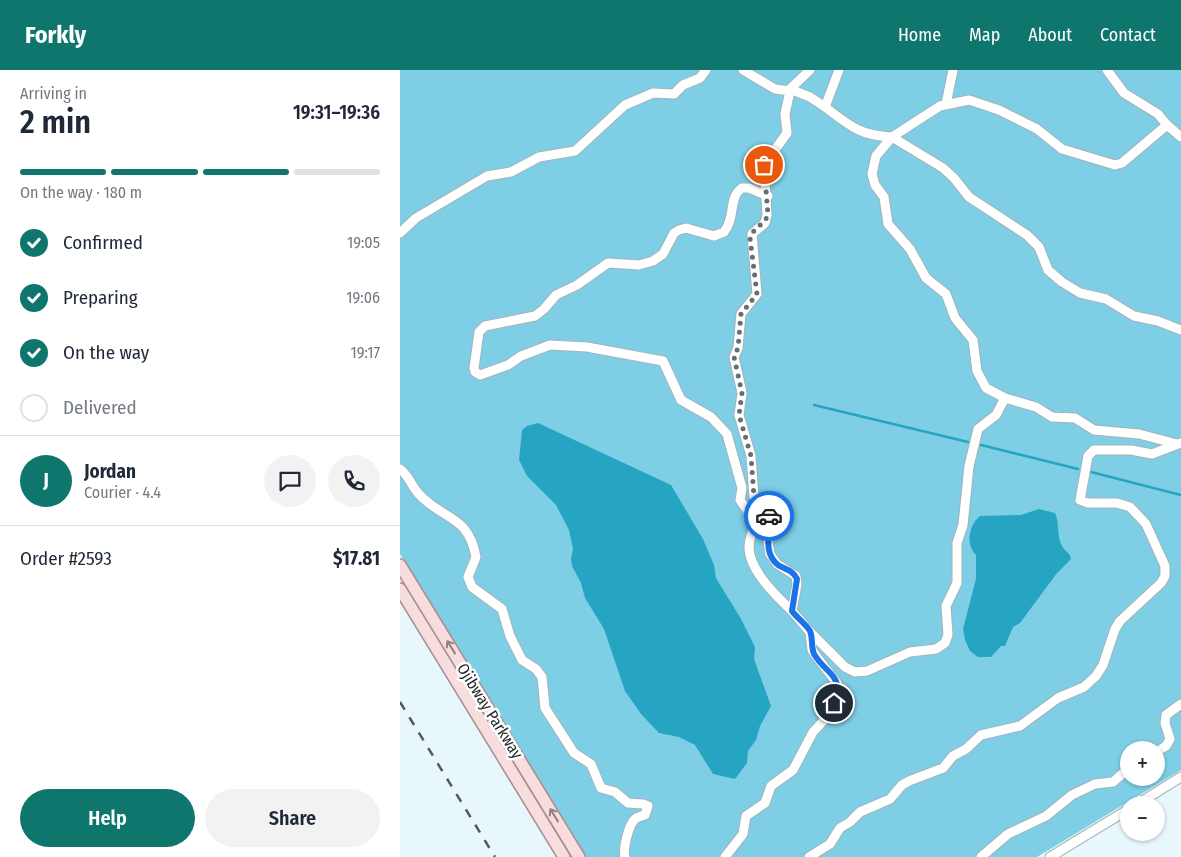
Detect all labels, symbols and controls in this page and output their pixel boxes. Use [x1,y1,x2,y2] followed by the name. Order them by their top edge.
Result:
[25,21,86,49] text: Forkly
[898,24,941,46] text: Home
[969,24,1000,46] text: Map
[1028,24,1072,46] text: About
[1100,24,1156,46] text: Contact
[20,84,87,103] text: Arriving in
[293,101,380,124] text: 19:31–19:36
[20,103,91,141] text: 2 min
[743,144,785,186] pin
[750,151,778,179] icon: bag
[20,183,142,202] text: On the way · 180 m
[20,229,48,257] icon: check
[63,231,143,254] text: Confirmed
[347,233,380,252] text: 19:05
[20,284,48,312] icon: check
[63,286,138,309] text: Preparing
[346,288,380,307] text: 19:06
[20,339,48,367] icon: check
[63,341,149,364] text: On the way
[351,343,380,362] text: 19:17
[63,396,137,419] text: Delivered
[264,455,316,507] button: chat
[328,455,380,507] button: phone
[84,460,136,483] text: Jordan
[43,469,49,492] text: J
[84,483,161,502] text: Courier · 4.4
[744,491,794,541] courier
[755,502,783,530] icon: car
[20,547,112,570] text: Order #2593
[333,547,380,570] text: $17.81
[445,641,455,655] one-way arrow
[453,660,527,763] street label: Ojibway Parkway
[813,682,855,724] pin
[820,689,848,717] icon: home
[1120,741,1165,841] map controls
[1120,741,1165,786] button: +
[20,789,195,847] button: Help
[205,789,380,847] button: Share
[1120,796,1165,841] button: −
[549,809,559,823] one-way arrow

